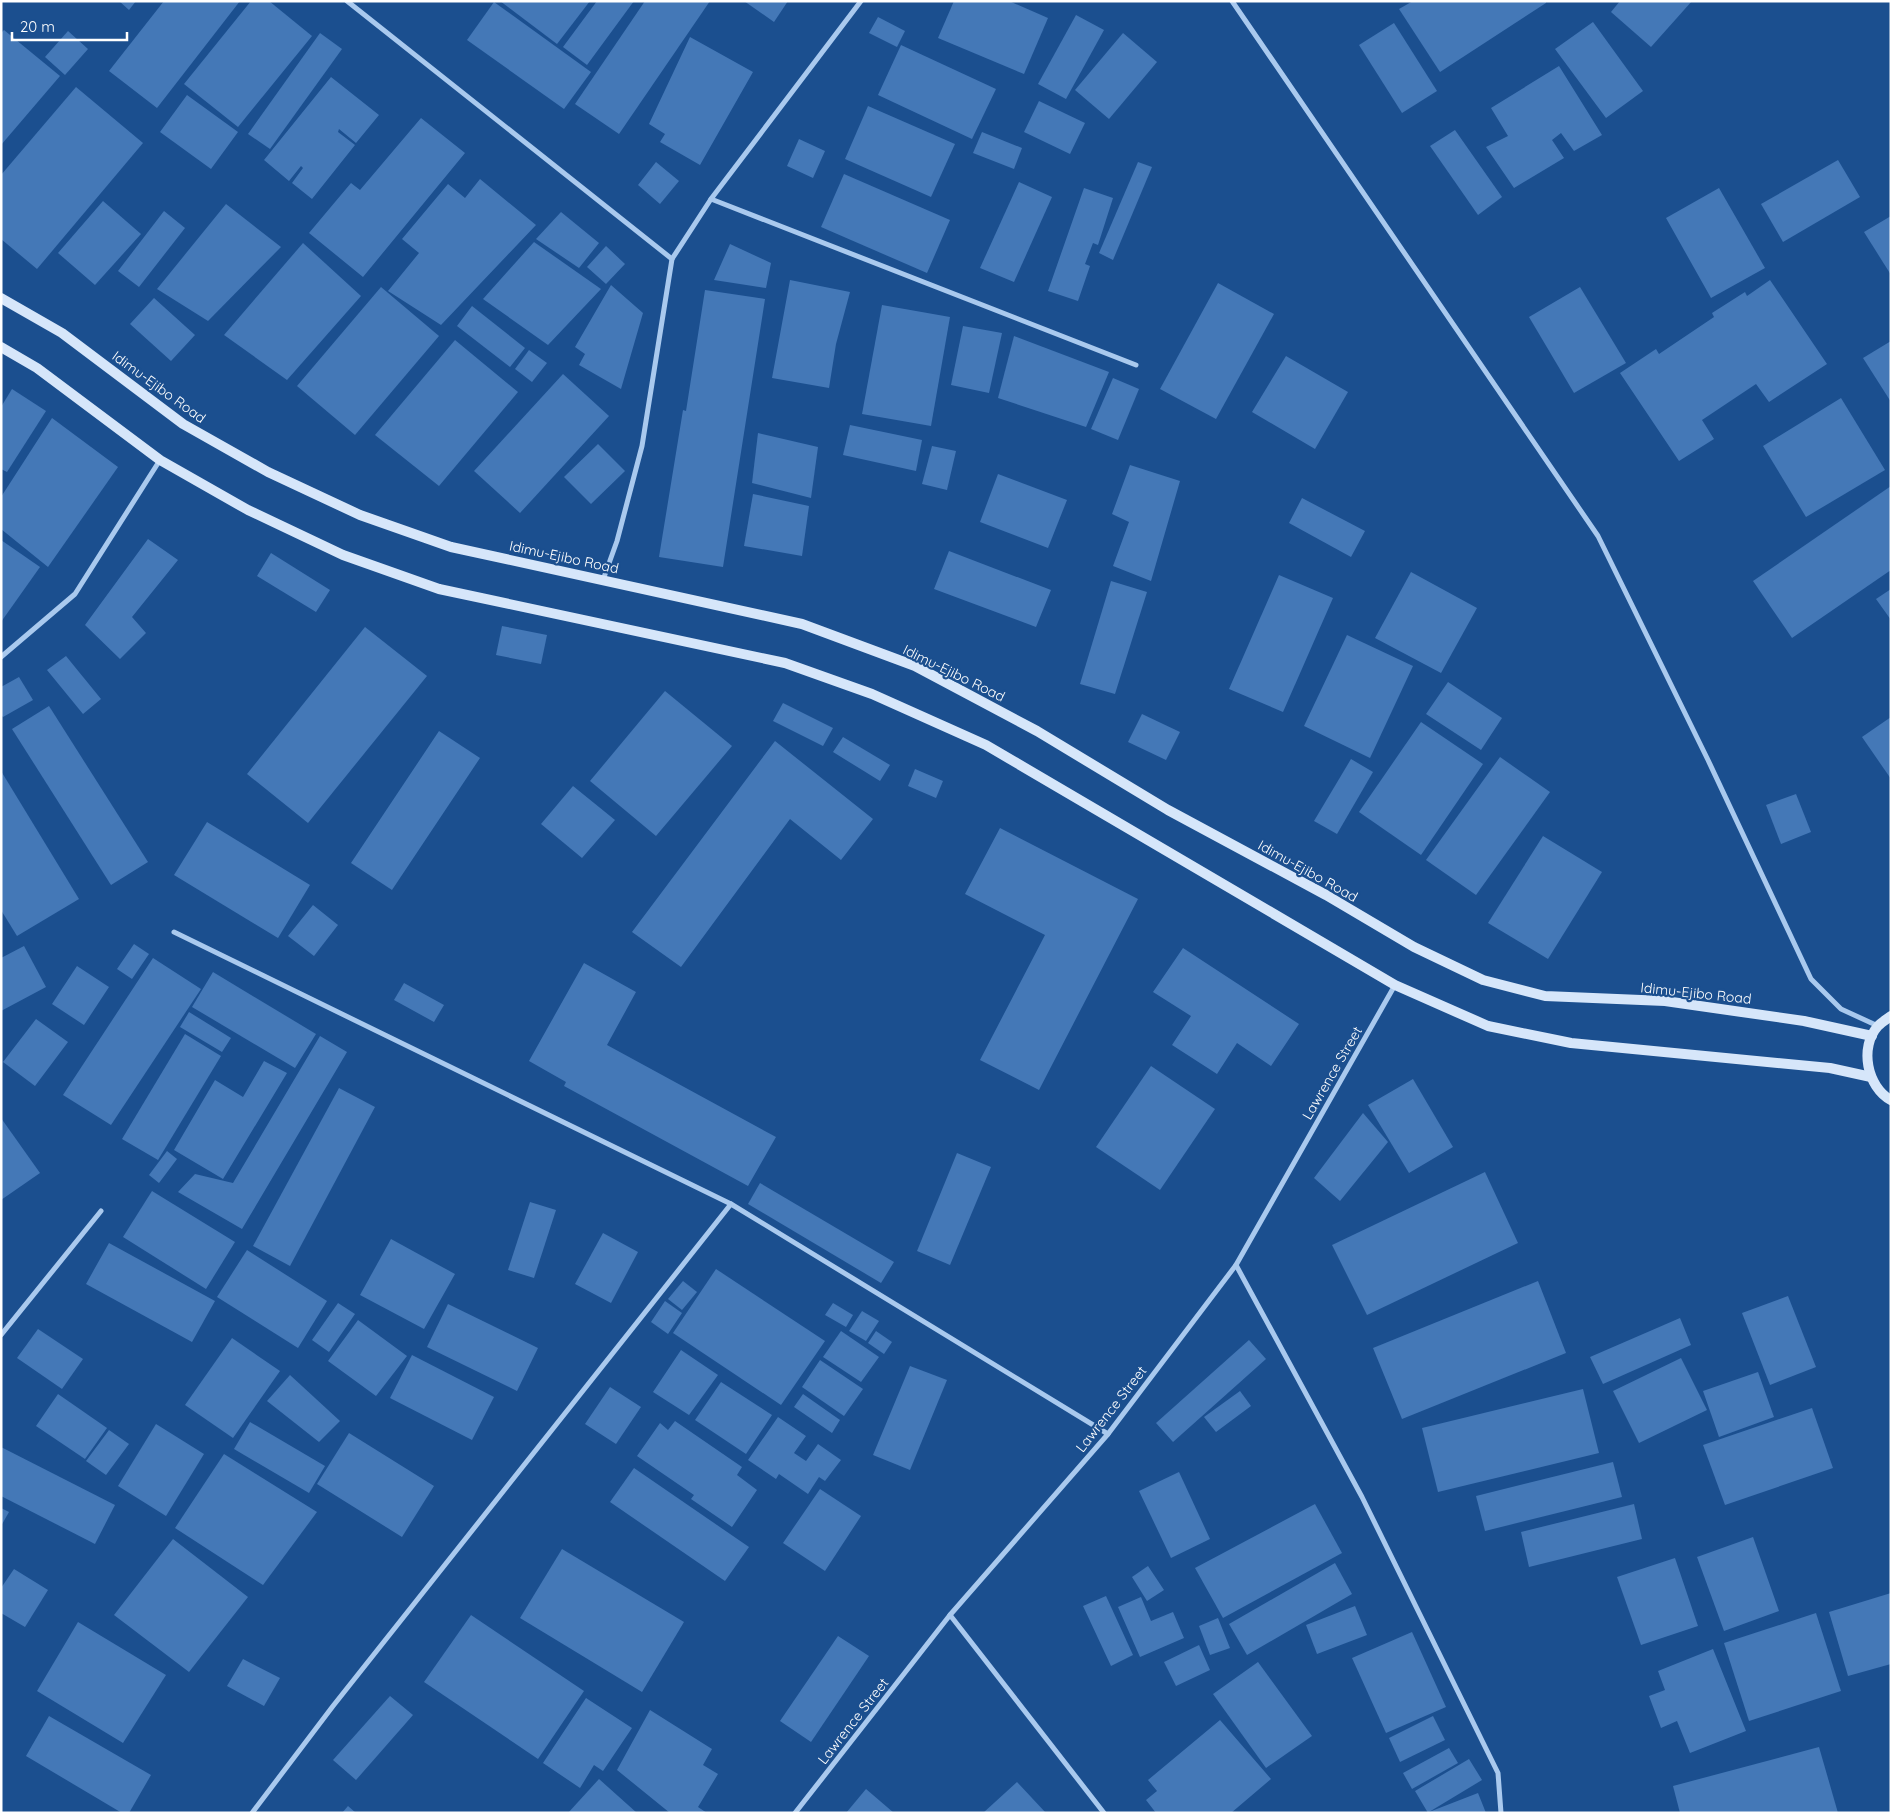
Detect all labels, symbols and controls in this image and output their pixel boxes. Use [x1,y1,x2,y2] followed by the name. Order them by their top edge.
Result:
[12,10,128,42] scale bar
[20,17,55,36] text: 20 m
[109,347,209,427] street label: Idimu-Ejibo Road
[508,537,620,577] street label: Idimu-Ejibo Road
[900,640,1008,706] street label: Idimu-Ejibo Road
[1255,836,1361,906] street label: Idimu-Ejibo Road
[1640,978,1752,1008] street label: Idimu-Ejibo Road
[1298,1023,1366,1123] street label: Lawrence Street
[1072,1362,1150,1456] street label: Lawrence Street
[814,1674,892,1768] street label: Lawrence Street

